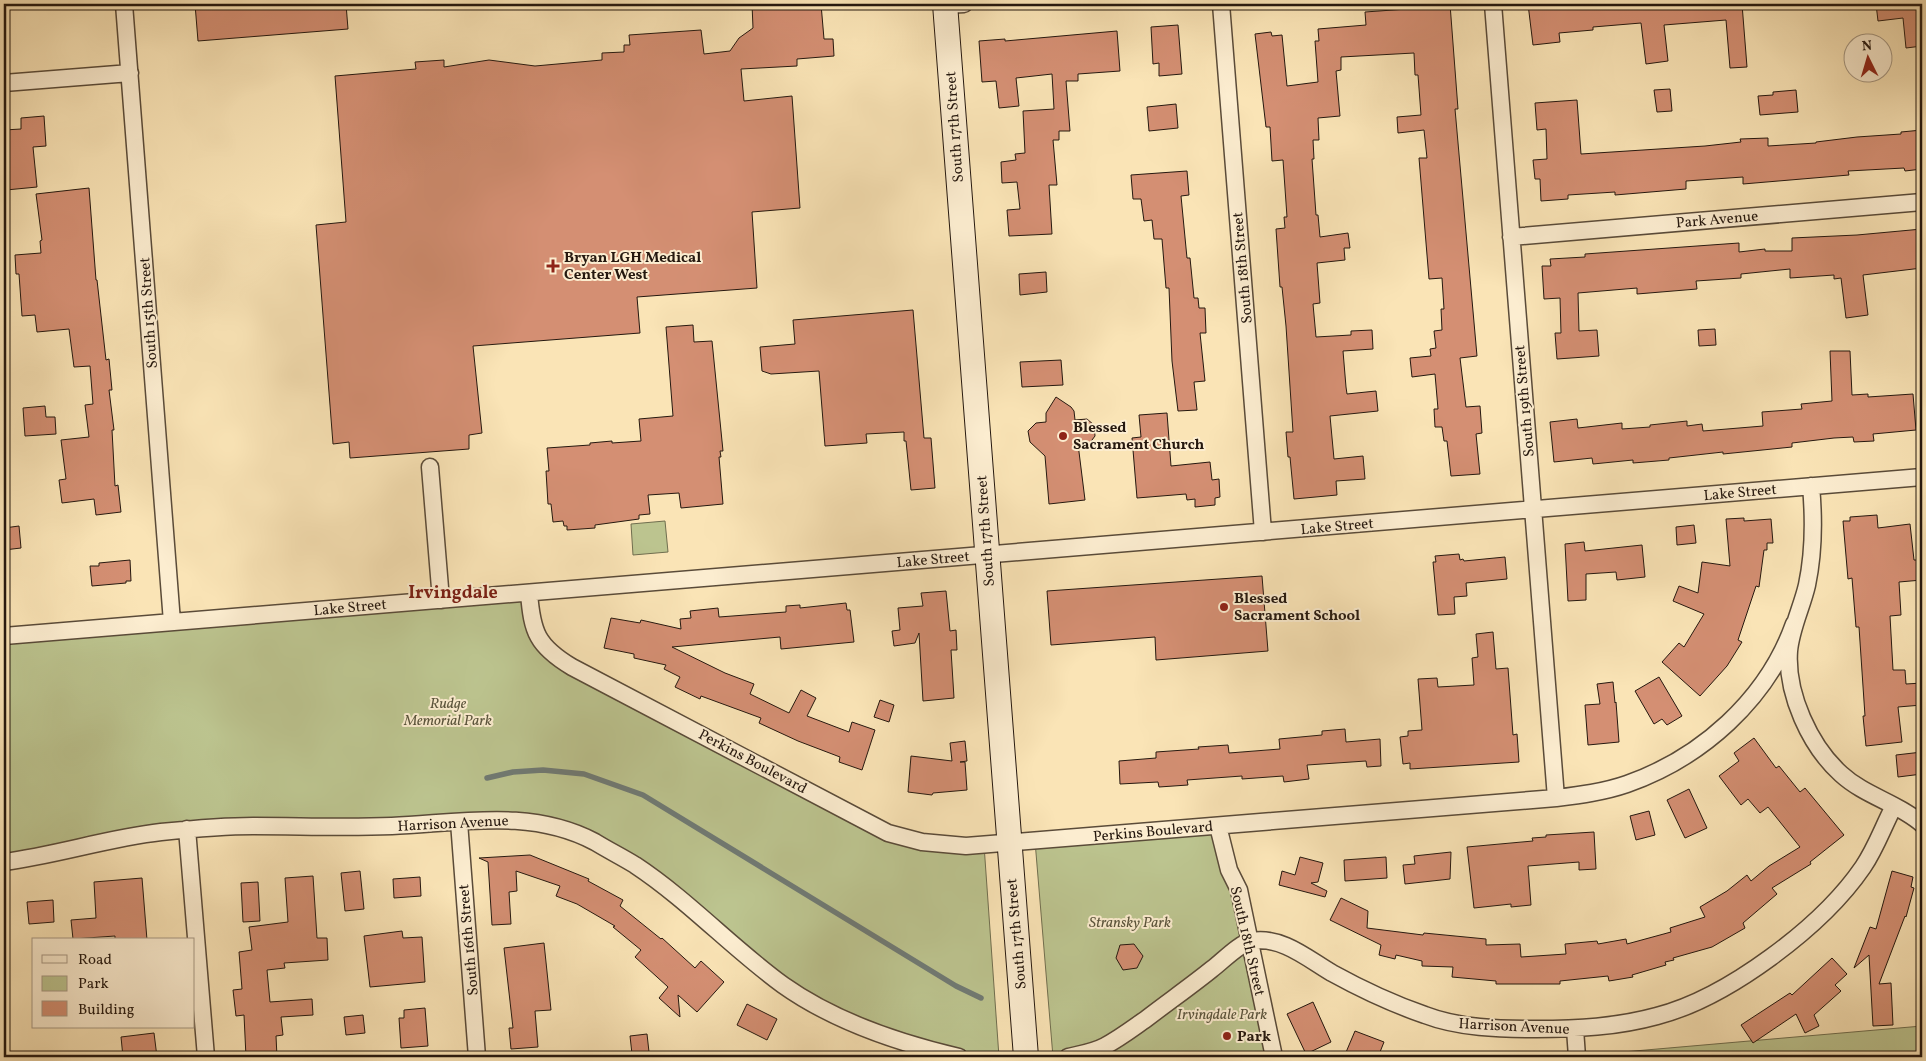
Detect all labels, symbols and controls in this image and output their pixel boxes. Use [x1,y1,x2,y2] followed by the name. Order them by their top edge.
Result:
[1844,32,1894,82] north arrow
[1861,37,1873,56] text: N
[941,71,970,183] street label: South 17th Street
[1675,206,1759,235] street label: Park Avenue
[1228,211,1259,325] street label: South 18th Street
[564,248,701,286] place label: Bryan LGH Medical Center West
[135,257,164,369] street label: South 15th Street
[546,259,560,273] marker: Bryan LGH Medical Center West
[1510,344,1541,458] street label: South 19th Street
[1073,418,1204,456] place label: Blessed Sacrament Church
[1057,430,1069,442] marker: Blessed Sacrament Church
[972,475,1001,587] street label: South 17th Street
[1703,480,1778,507] street label: Lake Street
[1300,514,1375,541] street label: Lake Street
[896,547,971,574] street label: Lake Street
[408,581,498,606] district label: Irvingdale
[1234,589,1360,627] place label: Blessed Sacrament School
[313,595,388,622] street label: Lake Street
[1218,601,1230,613] marker: Blessed Sacrament School
[403,694,492,732] park label: Rudge Memorial Park
[694,725,810,800] street label: Perkins Boulevard
[397,811,509,838] street label: Harrison Avenue
[1092,817,1214,848] street label: Perkins Boulevard
[1002,877,1033,990] street label: South 17th Street
[454,883,485,997] street label: South 16th Street
[1224,884,1269,998] street label: South 18th Street
[1089,913,1171,934] park label: Stransky Park
[32,938,195,1028] legend
[78,950,112,971] text: Road
[78,974,109,995] text: Park
[78,1000,135,1021] text: Building
[1177,1005,1267,1026] park label: Irvingdale Park
[1458,1014,1570,1041] street label: Harrison Avenue
[1237,1027,1271,1048] place label: Park
[1221,1030,1233,1042] marker: Park

